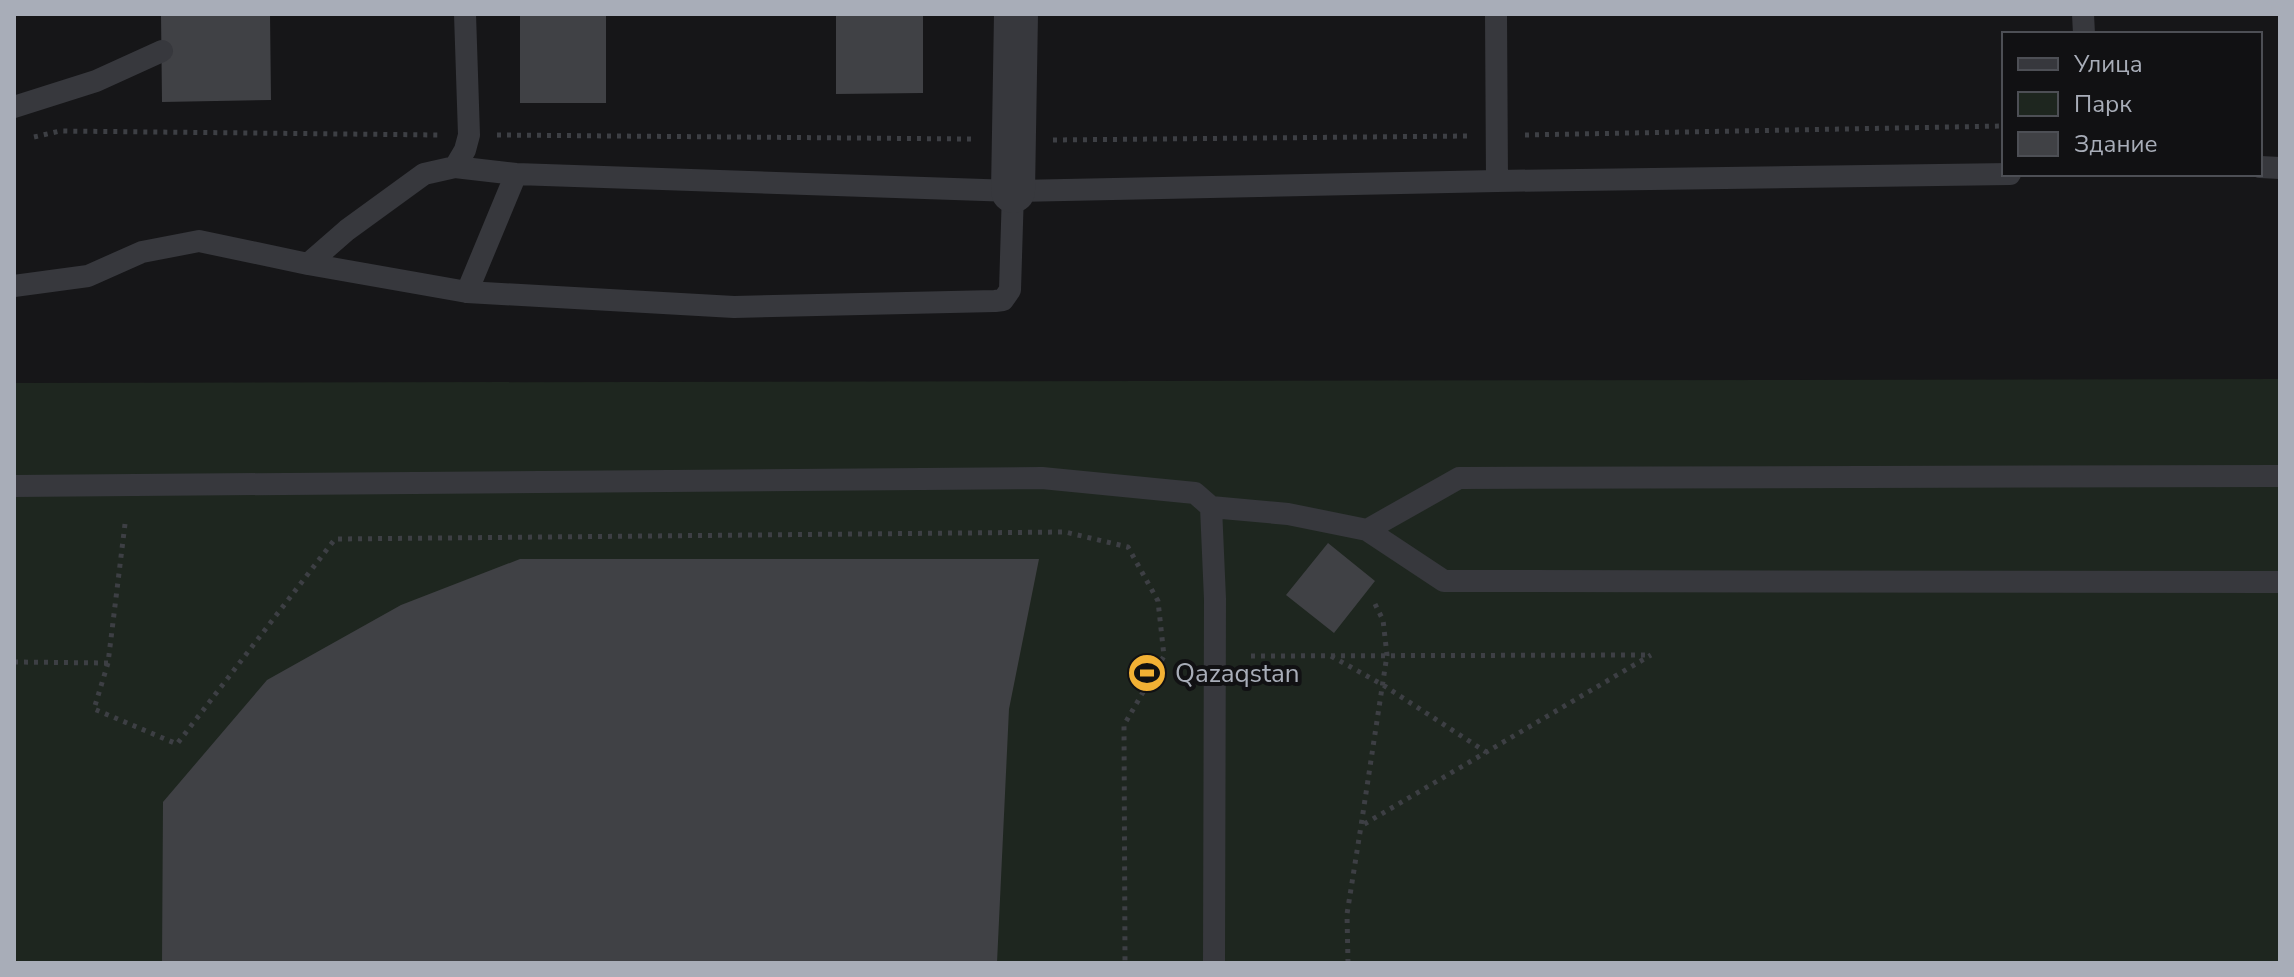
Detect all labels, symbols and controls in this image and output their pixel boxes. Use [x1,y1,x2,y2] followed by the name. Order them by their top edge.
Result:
[2002,32,2262,176] legend
[2073,48,2143,80] text: Улица
[2074,88,2132,120] text: Парк
[2074,128,2158,160] text: Здание
[1126,652,1168,694] sports icon: Qazaqstan
[1175,656,1300,691] place label: Qazaqstan

